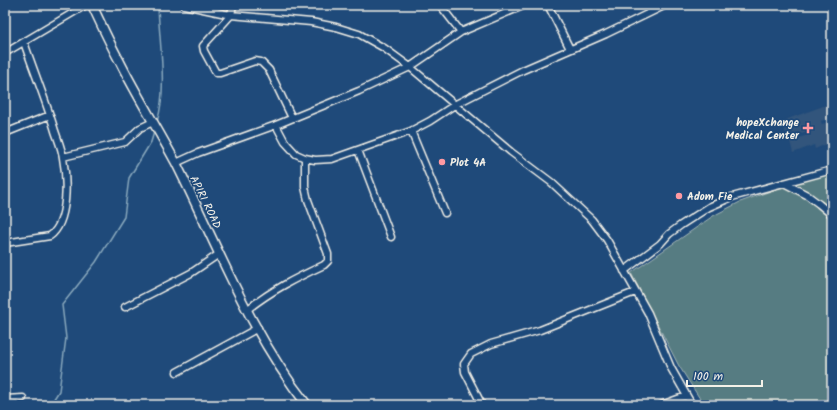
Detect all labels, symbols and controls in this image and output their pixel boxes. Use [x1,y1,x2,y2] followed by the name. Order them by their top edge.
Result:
[726,114,800,145] place label: hopeXchange Medical Center
[802,122,814,134] marker: hopeXchange Medical Center
[450,154,486,172] place label: Plot 4A
[437,157,447,167] marker: Plot 4A
[184,173,226,232] street label: APIRI ROAD
[687,188,733,206] place label: Adom Fie
[674,191,684,201] marker: Adom Fie
[687,362,762,388] scale bar
[693,367,724,386] text: 100 m

